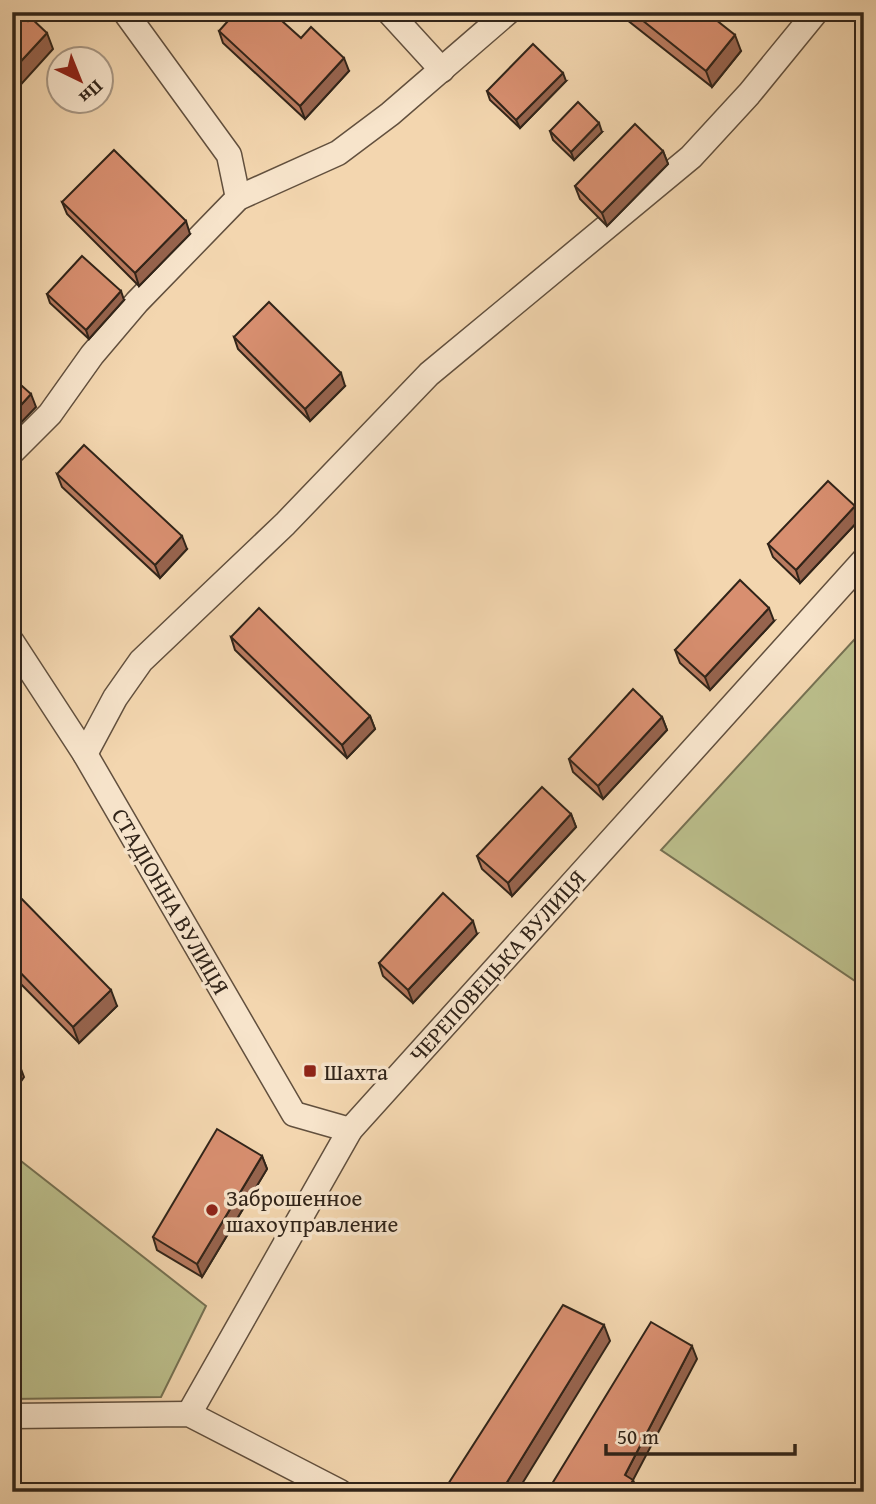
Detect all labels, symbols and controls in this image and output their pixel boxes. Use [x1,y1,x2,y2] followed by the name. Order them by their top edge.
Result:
[46,46,116,116] north arrow
[73,74,110,111] text: Пн
[104,802,238,1001] street label: СТАДІОННА ВУЛИЦЯ
[401,862,593,1070] street label: ЧЕРЕПОВЕЦЬКА ВУЛИЦЯ
[324,1055,388,1088] place label: Шахта
[302,1063,318,1079] marker: Шахта
[226,1181,398,1240] place label: Заброшенное шахоуправление
[204,1202,220,1218] marker: Заброшенное шахоуправление
[606,1413,796,1457] scale bar
[617,1421,659,1452] text: 50 m

